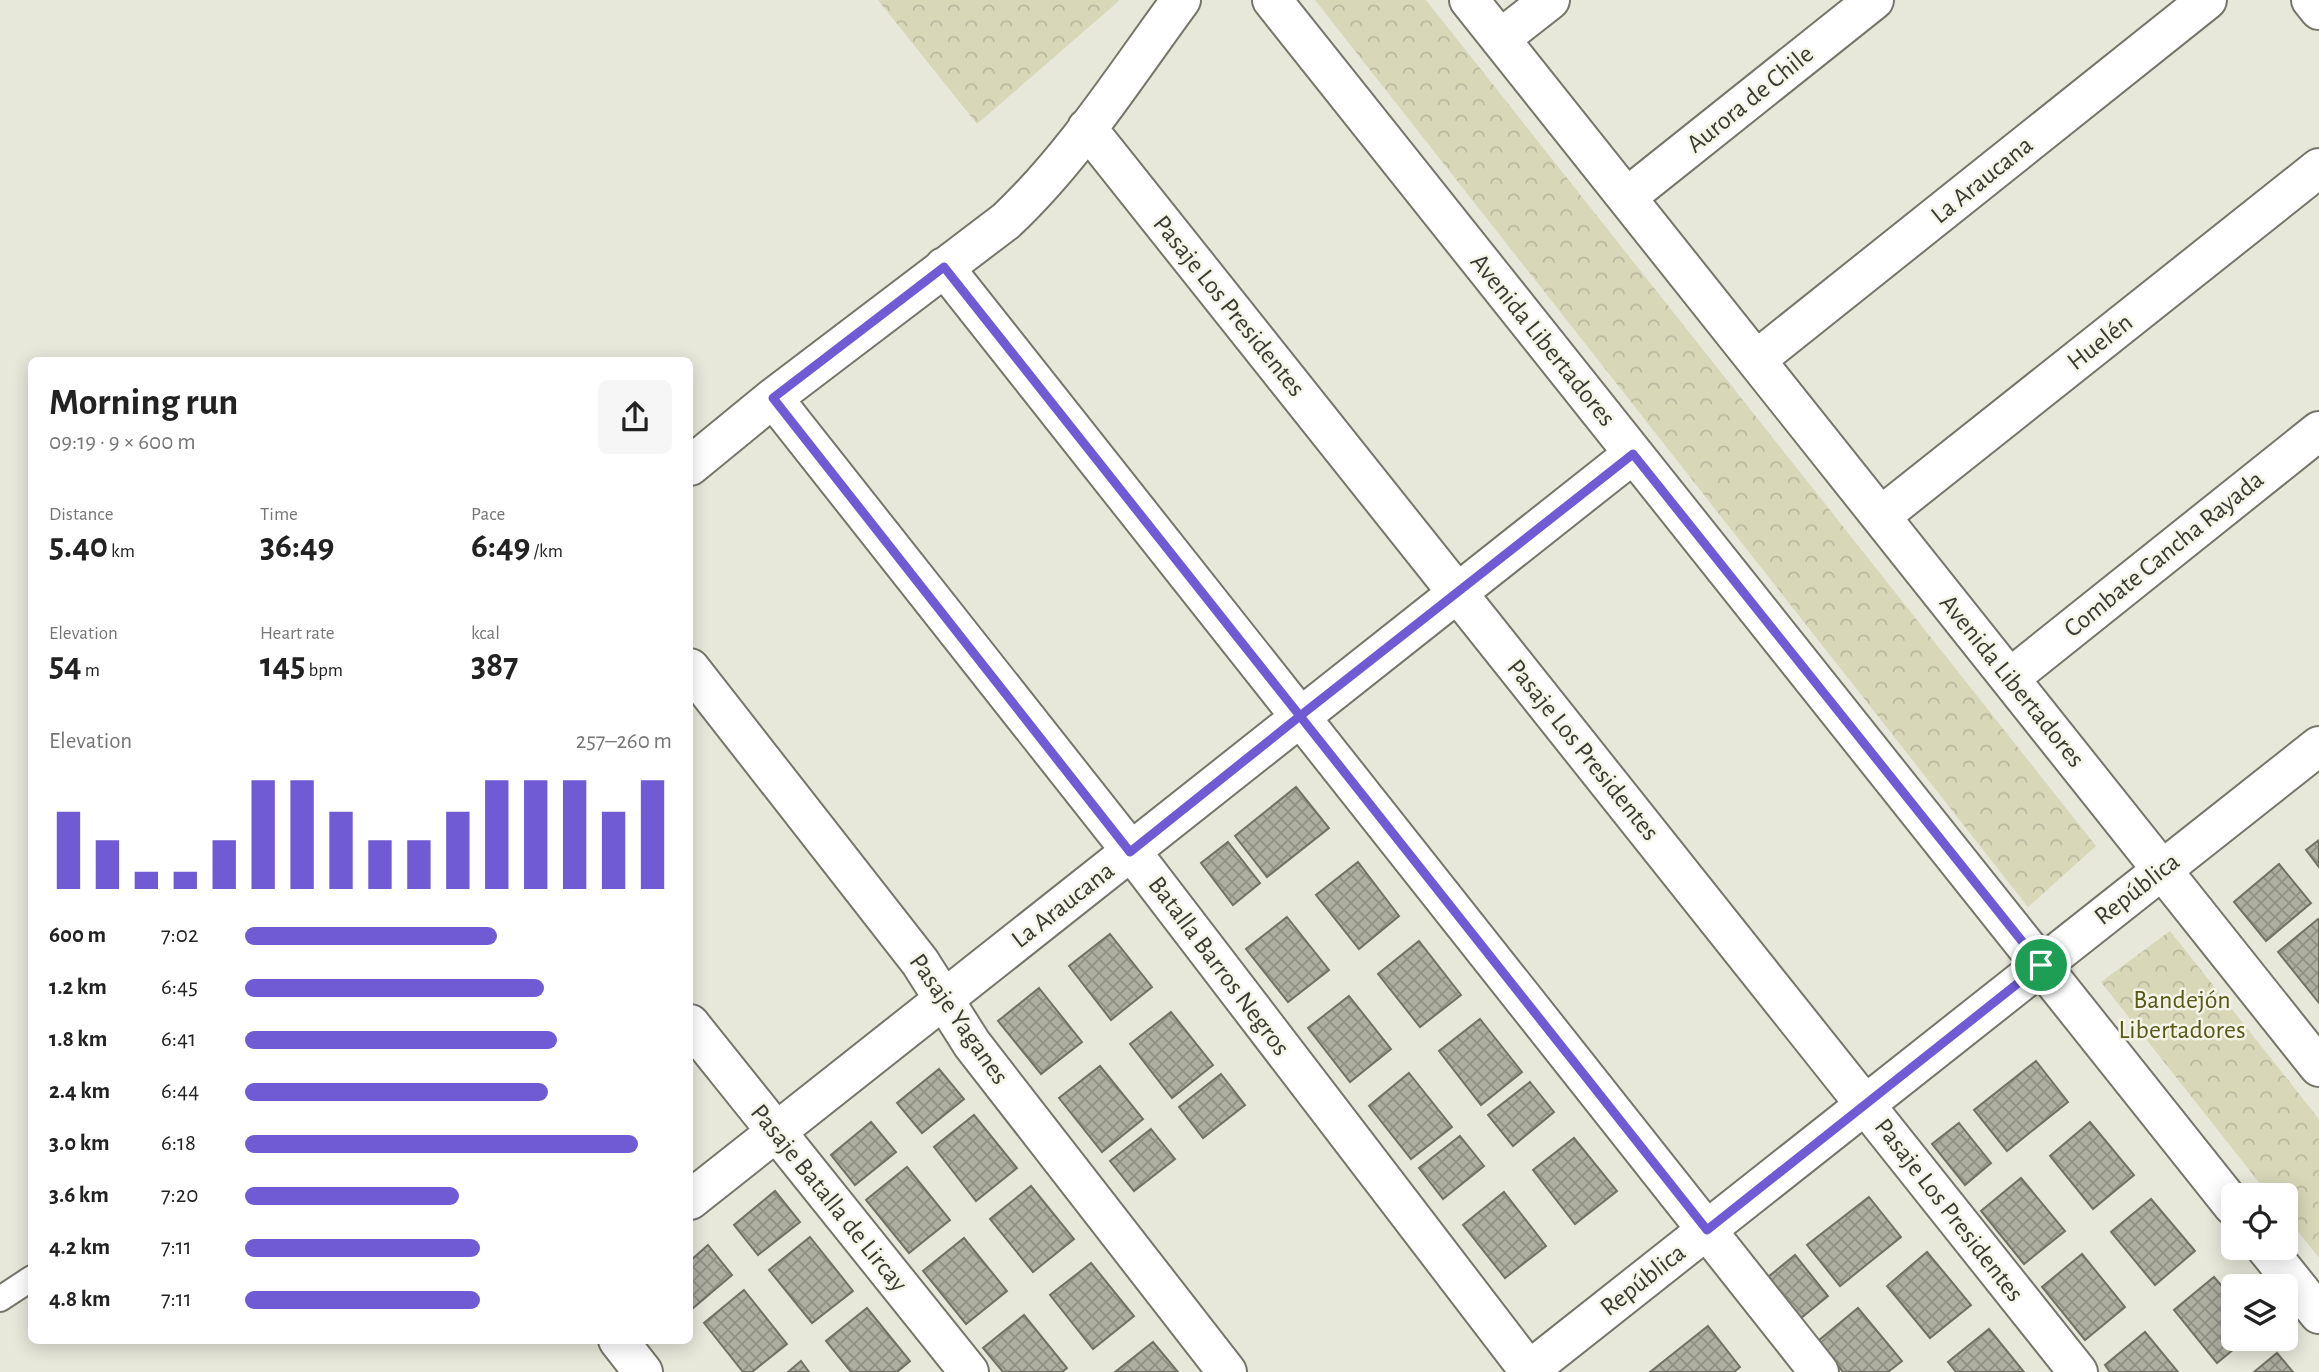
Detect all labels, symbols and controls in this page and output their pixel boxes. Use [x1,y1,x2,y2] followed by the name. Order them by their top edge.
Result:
[1682,40,1818,158] street label: Aurora de Chile
[1926,131,2038,229] street label: La Araucana
[1148,211,1310,401] street label: Pasaje Los Presidentes
[1466,249,1620,431] street label: Avenida Libertadores
[2063,309,2137,375] street label: Huelén
[598,380,672,454] button: share
[49,384,238,422] text: Morning run
[49,431,196,454] text: 09:19 · 9 × 600 m
[2059,466,2269,642] street label: Combate Cancha Rayada
[49,505,113,524] text: Distance
[260,505,298,524] text: Time
[471,505,505,524] text: Pace
[49,529,108,564] text: 5.40
[260,529,335,564] text: 36:49
[471,529,530,564] text: 6:49
[108,542,135,561] text: km
[530,542,563,561] text: /km
[1935,590,2089,772] street label: Avenida Libertadores
[49,624,118,643] text: Elevation
[260,624,335,643] text: Heart rate
[471,624,500,643] text: kcal
[49,648,82,683] text: 54
[260,648,305,683] text: 145
[471,648,518,683] text: 387
[1502,655,1664,845] street label: Pasaje Los Presidentes
[82,661,100,680] text: m
[305,661,343,680] text: bpm
[49,730,132,753] text: Elevation
[576,730,672,753] text: 257–260 m
[2090,848,2184,930] street label: República
[1007,857,1119,953] street label: La Araucana
[1143,872,1295,1060] street label: Batalla Barros Negros
[49,924,106,947] text: 600 m
[161,924,198,947] text: 7:02
[2011,935,2071,995] pin
[2022,946,2060,984] icon: arrive
[905,949,1013,1089] street label: Pasaje Yaganes
[49,976,107,999] text: 1.2 km
[161,976,198,999] text: 6:45
[2118,987,2246,1043] park label: Bandejón Libertadores
[49,1028,107,1051] text: 1.8 km
[161,1028,196,1051] text: 6:41
[49,1080,110,1103] text: 2.4 km
[161,1080,199,1103] text: 6:44
[746,1099,912,1297] street label: Pasaje Batalla de Lircay
[1870,1113,2028,1307] street label: Pasaje Los Presidentes
[49,1132,110,1155] text: 3.0 km
[161,1132,196,1155] text: 6:18
[2221,1183,2298,1351] map controls
[2221,1183,2298,1260] button: locate
[49,1184,109,1207] text: 3.6 km
[161,1184,198,1207] text: 7:20
[49,1236,110,1259] text: 4.2 km
[161,1236,192,1259] text: 7:11
[1596,1239,1690,1321] street label: República
[2221,1274,2298,1351] button: layers
[49,1288,111,1311] text: 4.8 km
[161,1288,192,1311] text: 7:11

